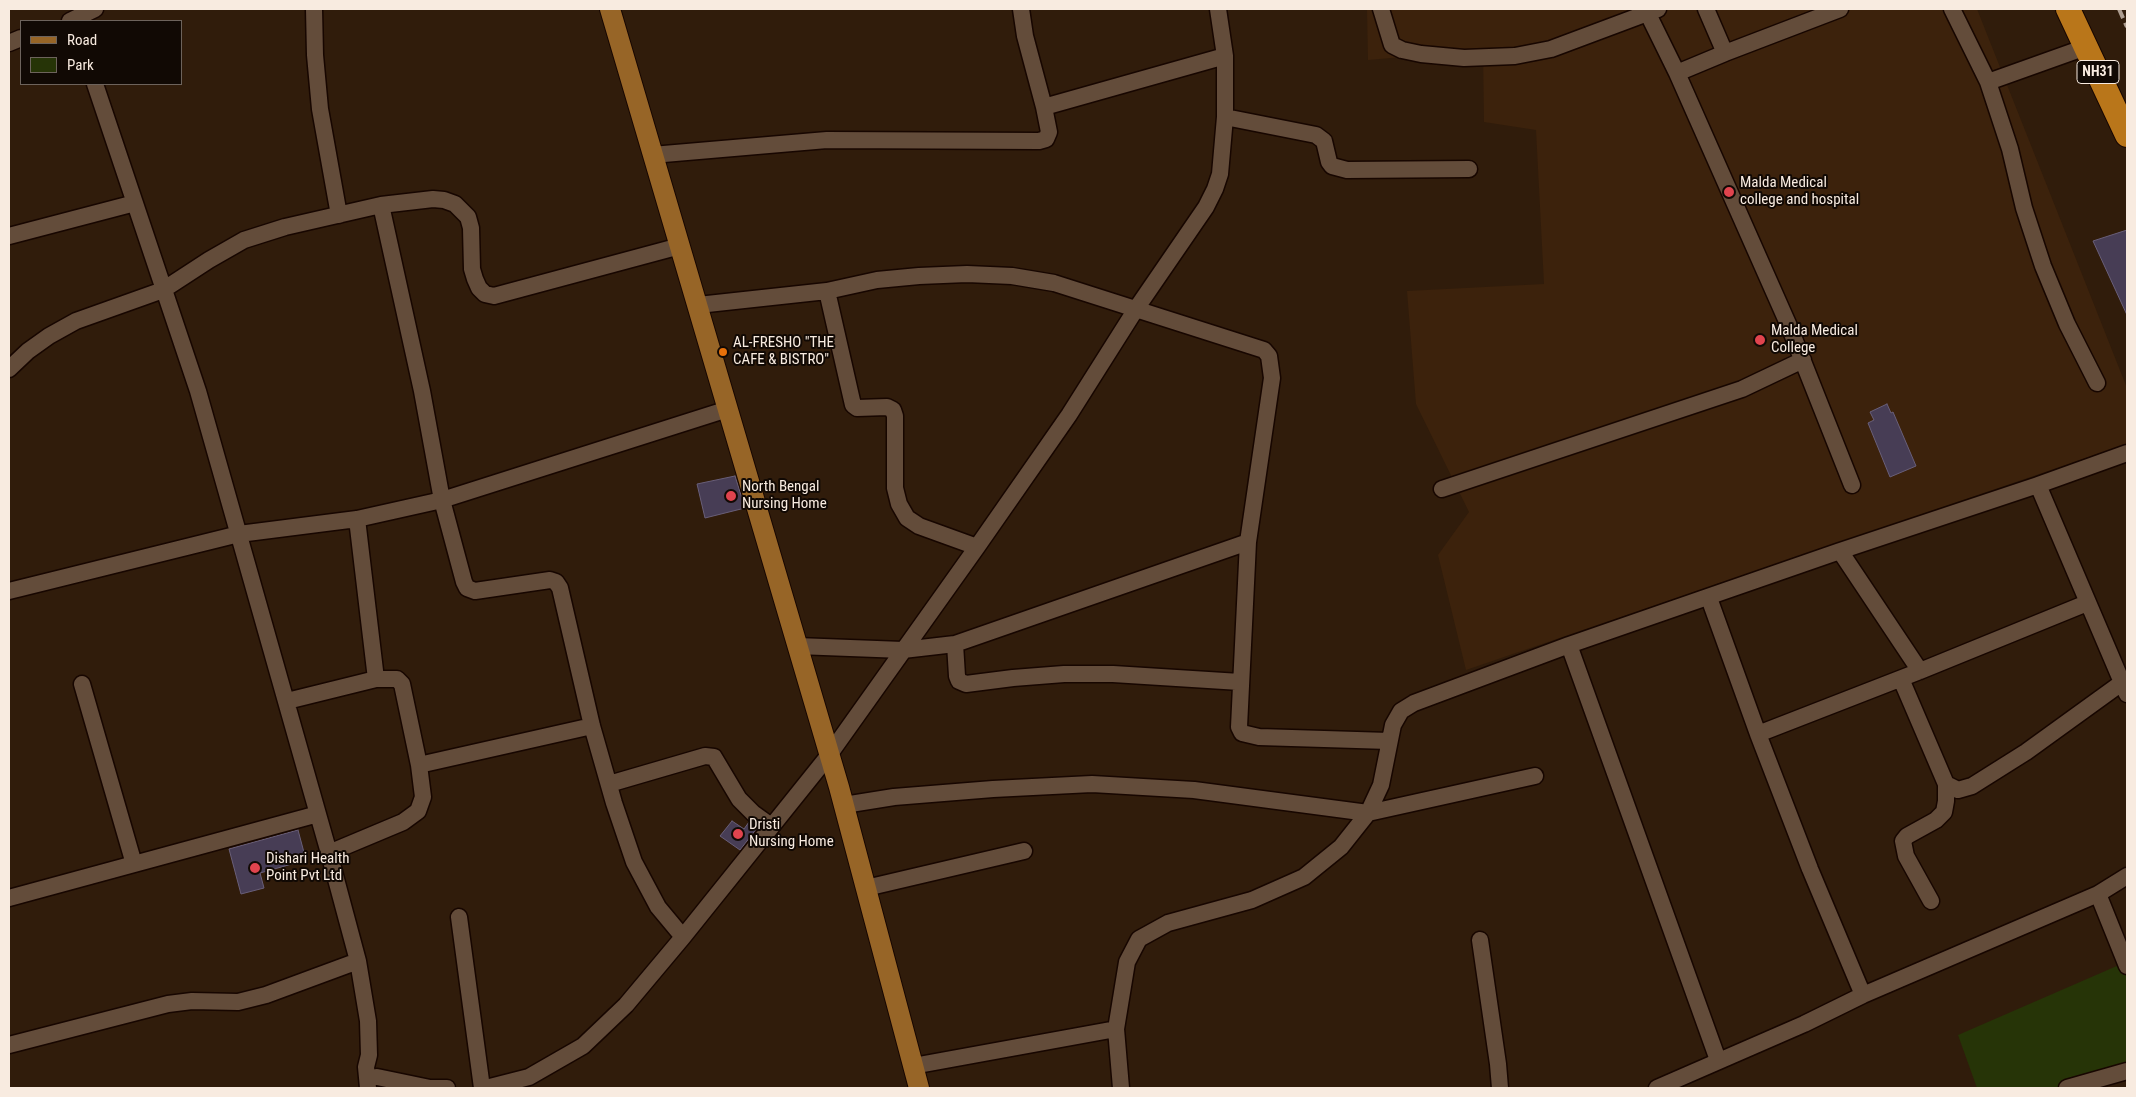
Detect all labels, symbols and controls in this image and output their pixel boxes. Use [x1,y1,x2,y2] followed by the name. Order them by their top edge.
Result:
[20,20,182,85] legend
[67,31,97,49] text: Road
[67,56,94,74] text: Park
[2077,61,2119,84] road number: NH31
[1740,174,1859,209] place label: Malda Medical college and hospital
[1722,185,1736,199] marker: Malda Medical college and hospital
[1771,322,1858,357] place label: Malda Medical College
[1753,333,1767,347] marker: Malda Medical College
[733,334,834,369] place label: AL-FRESHO "THE CAFE & BISTRO"
[717,346,729,358] marker: AL-FRESHO "THE CAFE & BISTRO"
[742,478,827,513] place label: North Bengal Nursing Home
[724,489,738,503] marker: North Bengal Nursing Home
[749,816,834,851] place label: Dristi Nursing Home
[731,827,745,841] marker: Dristi Nursing Home
[266,850,349,885] place label: Dishari Health Point Pvt Ltd
[248,861,262,875] marker: Dishari Health Point Pvt Ltd

